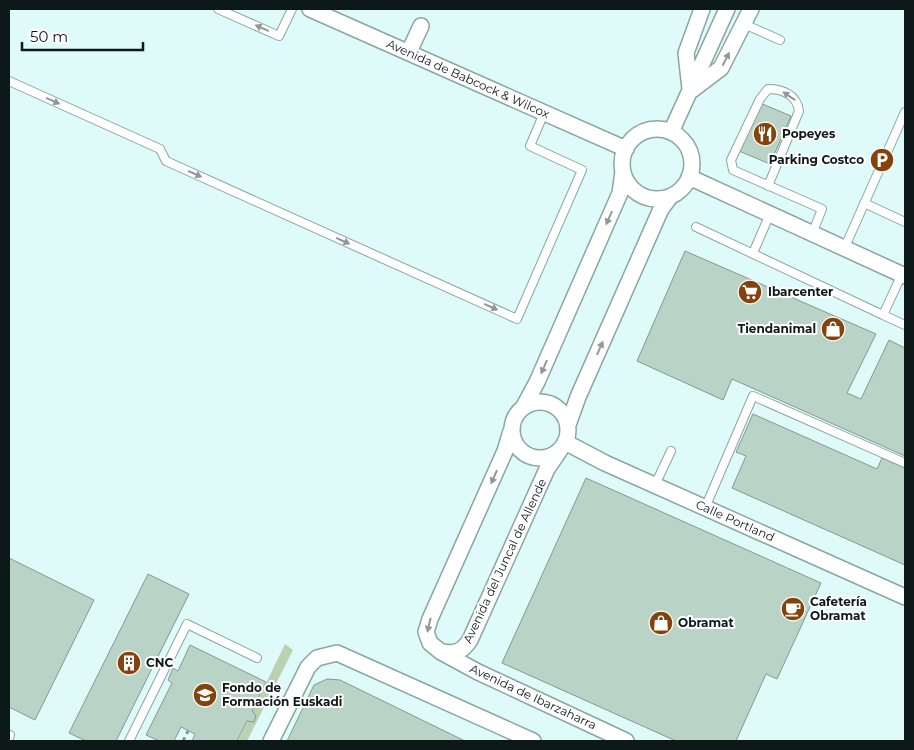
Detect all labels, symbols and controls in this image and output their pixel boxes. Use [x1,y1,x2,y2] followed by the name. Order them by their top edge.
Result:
[22,20,144,52] scale bar
[255,24,269,32] one-way arrow
[30,27,68,46] text: 50 m
[384,36,552,122] street label: Avenida de Babcock & Wilcox
[722,52,730,66] one-way arrow
[782,91,796,100] one-way arrow
[46,98,60,106] one-way arrow
[752,121,778,147] restaurant icon: Popeyes
[782,126,836,141] place label: Popeyes
[869,147,895,173] parking icon: Parking Costco
[769,152,864,167] place label: Parking Costco
[188,171,202,179] one-way arrow
[604,211,612,225] one-way arrow
[336,237,350,245] one-way arrow
[737,279,763,305] supermarket icon: Ibarcenter
[768,284,833,299] place label: Ibarcenter
[484,304,498,312] one-way arrow
[820,316,846,342] shop icon: Tiendanimal
[738,321,816,336] place label: Tiendanimal
[596,341,604,355] one-way arrow
[539,360,547,374] one-way arrow
[489,470,497,484] one-way arrow
[460,476,549,646] street label: Avenida del Juncal de Allende
[693,496,777,545] street label: Calle Portland
[810,594,867,623] place label: Cafetería Obramat
[780,596,806,622] cafe icon: Cafetería Obramat
[648,610,674,636] shop icon: Obramat
[678,615,735,630] place label: Obramat
[425,618,433,633] one-way arrow
[116,650,142,676] building icon: CNC
[146,655,173,670] place label: CNC
[467,661,599,733] street label: Avenida de Ibarzaharra
[222,680,342,709] place label: Fondo de Formación Euskadi
[192,682,218,708] school or university icon: Fondo de Formación Euskadi

